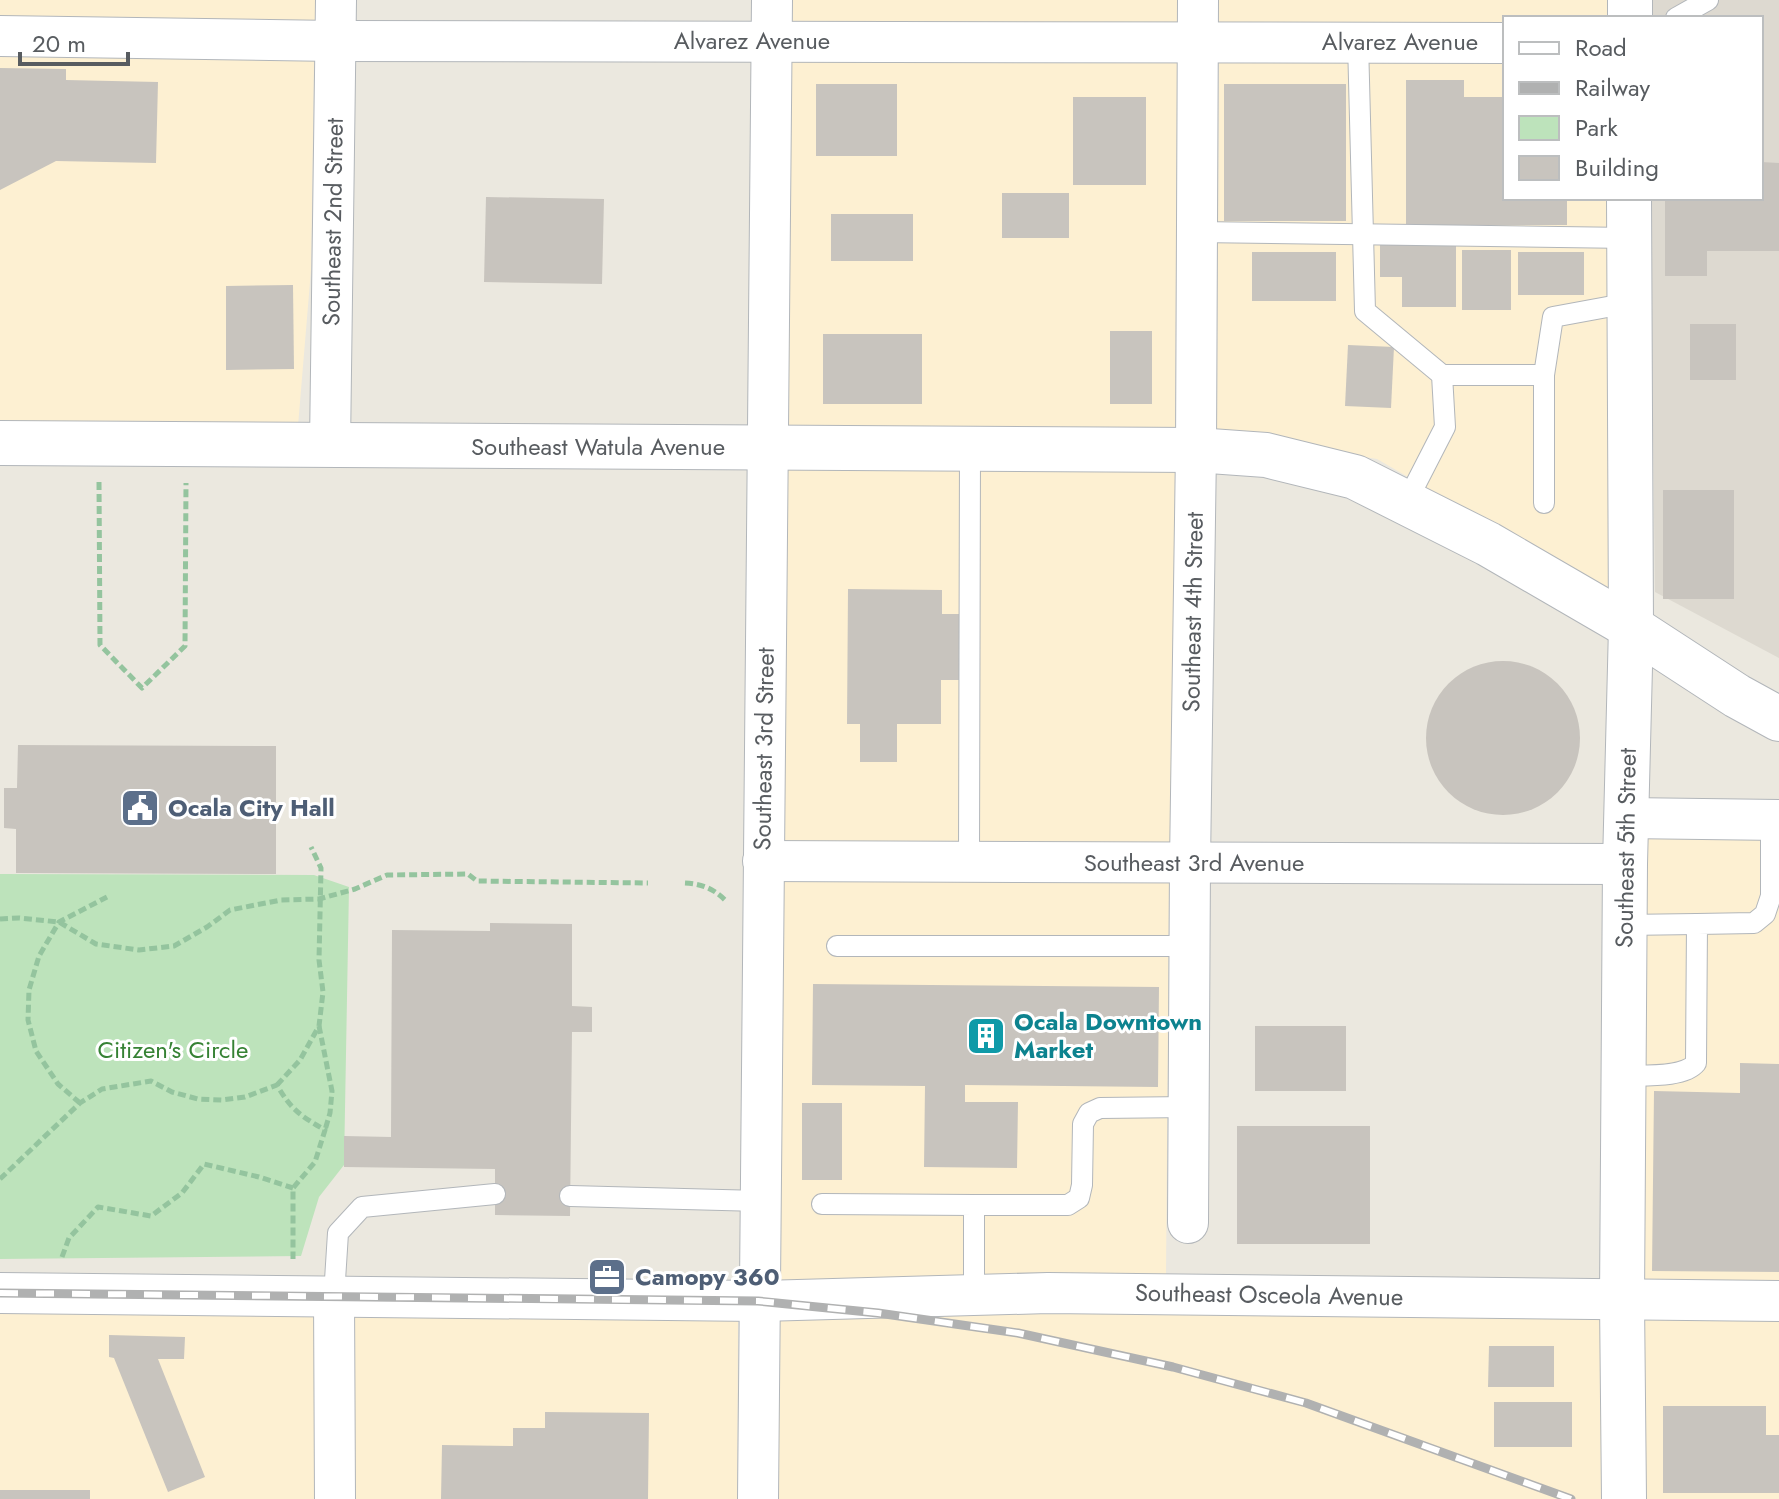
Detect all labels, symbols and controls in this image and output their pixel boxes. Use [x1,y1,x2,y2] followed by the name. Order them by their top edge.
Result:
[20,16,128,66] scale bar
[1503,16,1763,200] legend
[674,23,830,58] street label: Alvarez Avenue
[1322,24,1478,59] street label: Alvarez Avenue
[32,26,86,61] text: 20 m
[1575,30,1627,65] text: Road
[1575,70,1650,105] text: Railway
[1575,110,1618,145] text: Park
[313,117,352,326] street label: Southeast 2nd Street
[1575,150,1659,185] text: Building
[471,429,725,464] street label: Southeast Watula Avenue
[1173,511,1212,713] street label: Southeast 4th Street
[744,647,783,851] street label: Southeast 3rd Street
[1606,747,1645,948] street label: Southeast 5th Street
[119,787,161,829] public building icon: Ocala City Hall
[168,790,335,825] place label: Ocala City Hall
[1084,845,1304,880] street label: Southeast 3rd Avenue
[1014,1004,1202,1067] place label: Ocala Downtown Market
[965,1015,1007,1057] building icon: Ocala Downtown Market
[98,1032,248,1067] park label: Citizen's Circle
[586,1256,628,1298] office icon: Camopy 360
[635,1259,780,1294] place label: Camopy 360
[1135,1275,1403,1314] street label: Southeast Osceola Avenue

